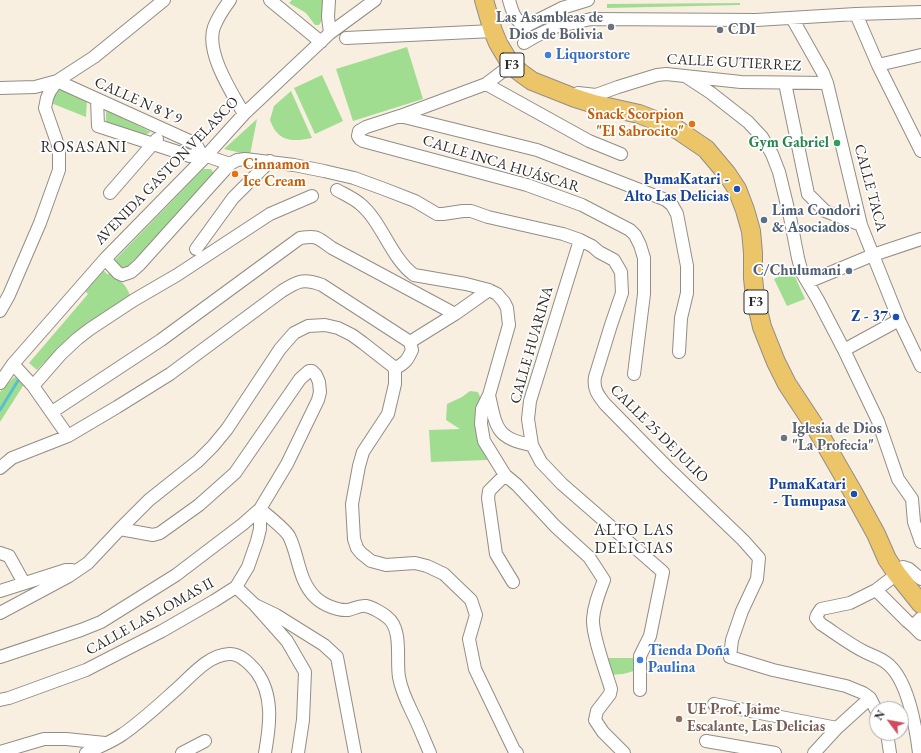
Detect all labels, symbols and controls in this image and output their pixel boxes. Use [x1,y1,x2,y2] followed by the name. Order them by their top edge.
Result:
[496,9,603,44] place label: Las Asambleas de Dios de Bolivia
[728,21,756,39] place label: CDI
[606,22,616,32] marker: Las Asambleas de Dios de Bolivia
[715,25,725,35] marker: CDI
[556,46,630,64] place label: Liquorstore
[543,50,553,60] marker: Liquorstore
[666,50,802,76] street label: CALLE GUTIERREZ
[500,53,524,77] road number: F3
[91,74,185,128] street label: CALLE N 8 Y 9
[91,93,243,249] street label: AVENIDA GASTON VELASCO
[588,106,684,141] place label: Snack Scorpion "El Sabrocito"
[687,119,697,129] marker: Snack Scorpion "El Sabrocito"
[420,132,582,196] street label: CALLE INCA HUÁSCAR
[749,134,829,152] place label: Gym Gabriel
[41,138,127,158] district label: ROSASANI
[832,138,842,148] marker: Gym Gabriel
[850,142,890,234] street label: CALLE TACA
[243,156,310,191] place label: Cinnamon Ice Cream
[230,169,240,179] marker: Cinnamon Ice Cream
[624,171,729,206] place label: PumaKatari - Alto Las Delicias
[732,184,742,194] marker: PumaKatari - Alto Las Delicias
[772,202,860,237] place label: Lima Condori & Asociados
[759,215,769,225] marker: Lima Condori & Asociados
[753,262,841,280] place label: C/Chulumani
[844,266,854,276] marker: C/Chulumani
[507,284,557,406] street label: CALLE HUARINA
[744,290,768,314] road number: F3
[851,308,888,326] place label: Z - 37
[891,312,901,322] marker: Z - 37
[606,381,712,487] street label: CALLE 25 DE JULIO
[792,420,882,455] place label: Iglesia de Dios "La Profecia"
[779,433,789,443] marker: Iglesia de Dios "La Profecia"
[769,476,846,511] place label: PumaKatari - Tumupasa
[849,489,859,499] marker: PumaKatari - Tumupasa
[594,521,674,559] district label: ALTO LAS DELICIAS
[83,574,217,660] street label: CALLE LAS LOMAS II
[648,642,730,677] place label: Tienda Doña Paulina
[635,655,645,665] marker: Tienda Doña Paulina
[687,701,825,736] place label: UE Prof. Jaime Escalante, Las Delicias
[869,701,909,741] north arrow
[871,708,888,723] text: N
[674,714,684,724] marker: UE Prof. Jaime Escalante, Las Delicias

